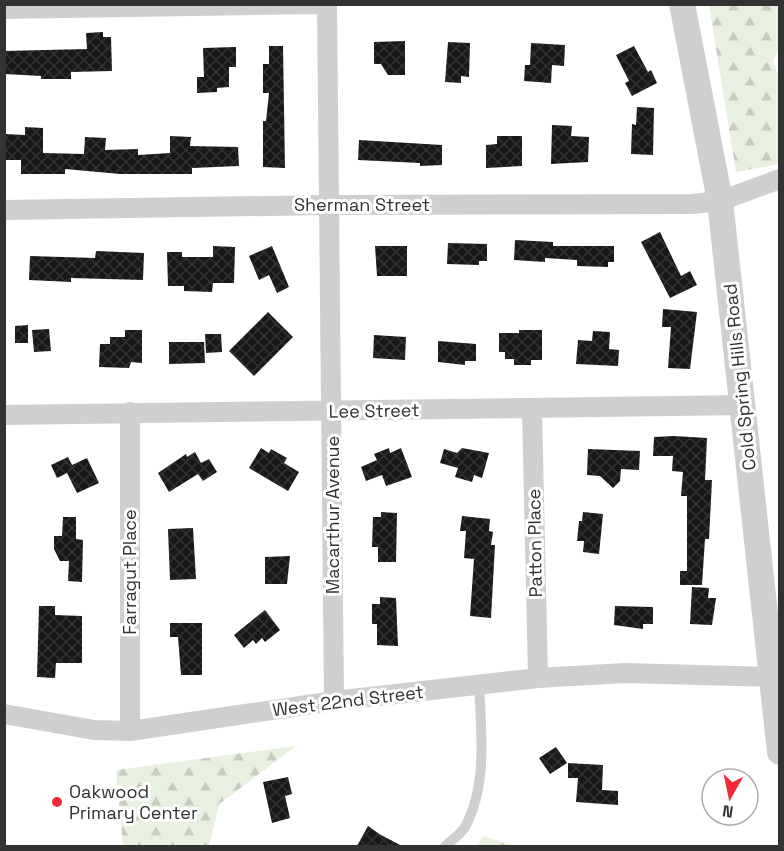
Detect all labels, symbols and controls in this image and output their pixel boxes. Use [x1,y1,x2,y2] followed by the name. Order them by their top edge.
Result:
[294,193,430,216] street label: Sherman Street
[718,283,761,472] street label: Cold Spring Hills Road
[328,398,420,423] street label: Lee Street
[321,436,344,594] street label: Macarthur Avenue
[522,489,547,597] street label: Patton Place
[118,509,141,635] street label: Farragut Place
[271,680,425,721] street label: West 22nd Street
[700,767,760,827] north arrow
[69,780,198,824] place label: Oakwood Primary Center
[50,795,64,809] marker: Oakwood Primary Center
[721,800,735,823] text: N

